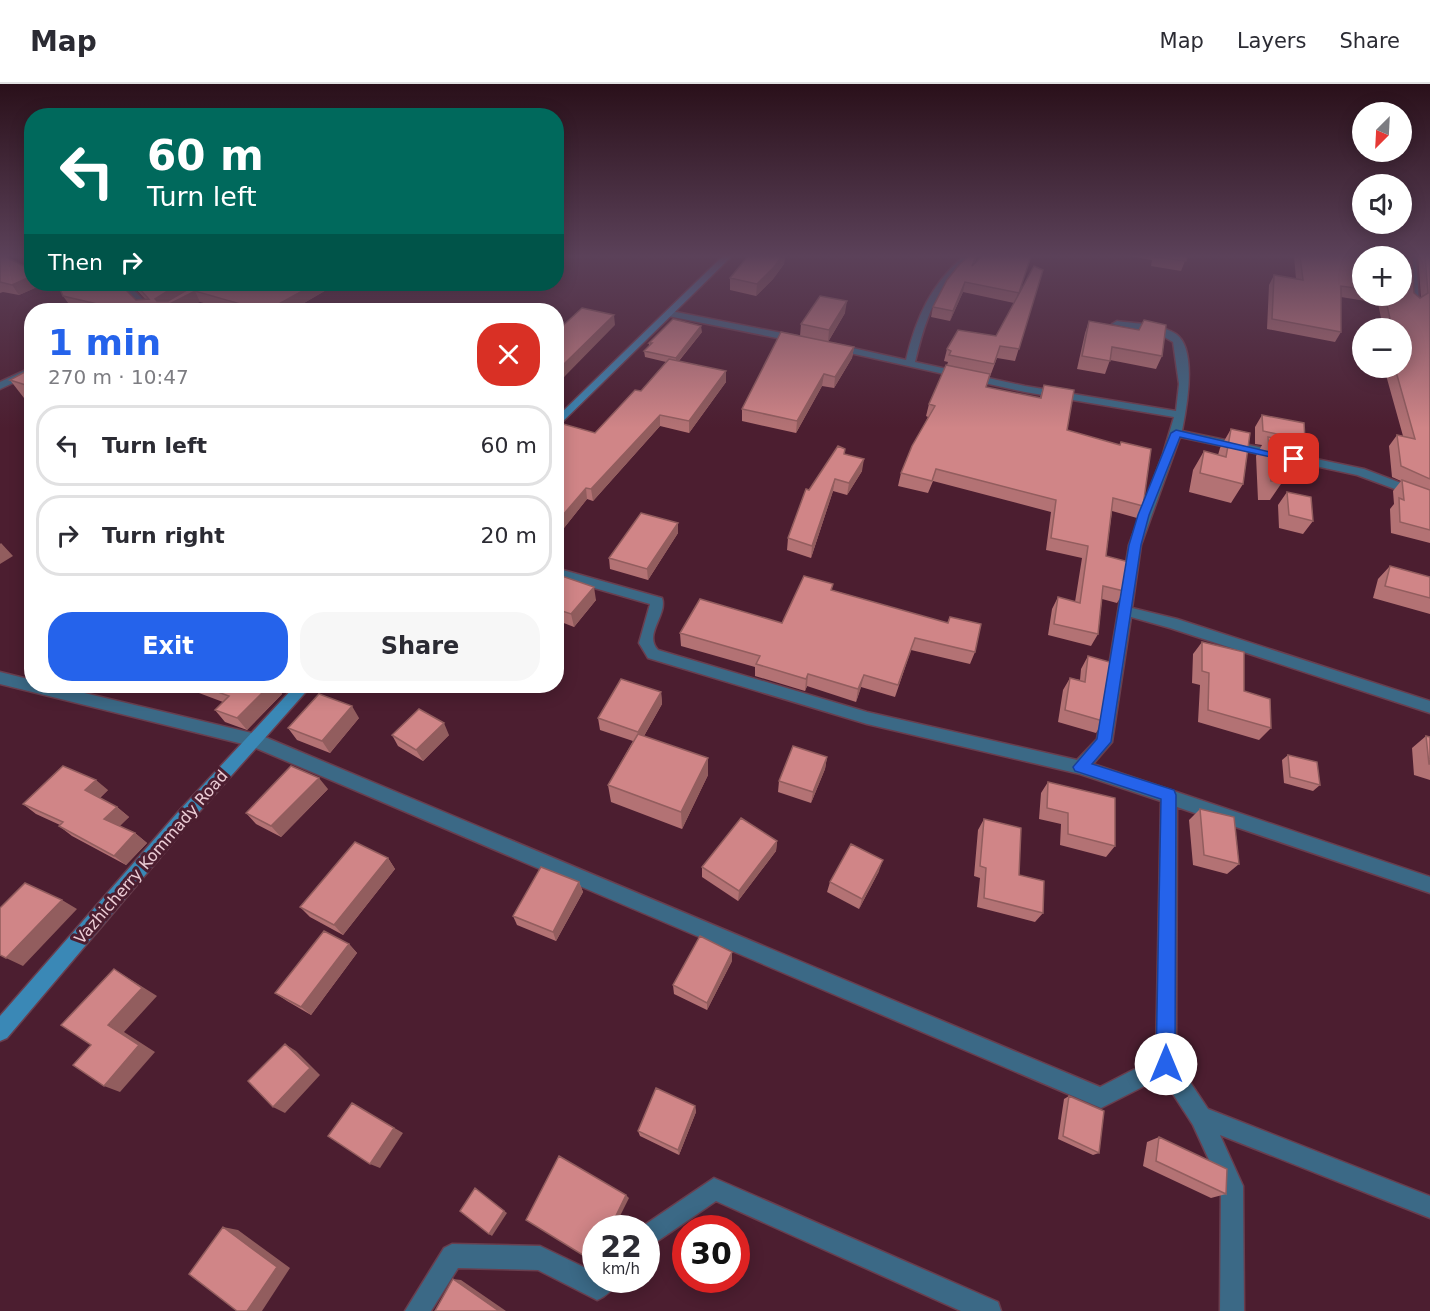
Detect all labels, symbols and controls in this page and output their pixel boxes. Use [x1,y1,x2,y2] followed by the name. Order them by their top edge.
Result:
[30,25,97,58] text: Map
[1160,29,1204,53] text: Map
[1237,29,1306,53] text: Layers
[1339,29,1400,53] text: Share
[1352,102,1412,162] north arrow
[1352,102,1412,378] map controls
[147,131,264,180] text: 60 m
[48,132,126,210] icon: left
[1352,174,1412,234] button: sound
[147,181,257,212] text: Turn left
[115,246,148,279] icon: right
[1352,246,1412,306] button: +
[48,250,103,275] text: Then
[1352,318,1412,378] button: −
[48,322,161,363] text: 1 min
[477,323,540,386] button: close
[48,365,189,389] text: 270 m · 10:47
[51,429,84,462] icon: left
[102,433,207,458] text: Turn left
[481,433,537,458] text: 60 m
[1268,433,1319,484] pin
[1277,442,1310,475] icon: arrive
[51,519,84,552] icon: right
[102,523,225,548] text: Turn right
[481,523,537,548] text: 20 m
[48,612,288,681] button: Exit
[300,612,540,681] button: Share
[70,766,232,948] street label: Vazhicherry Kommady Road
[1134,1032,1198,1096] position arrow
[672,1215,750,1293] speed limit sign: 30
[600,1229,642,1264] text: 22
[602,1260,640,1278] text: km/h

